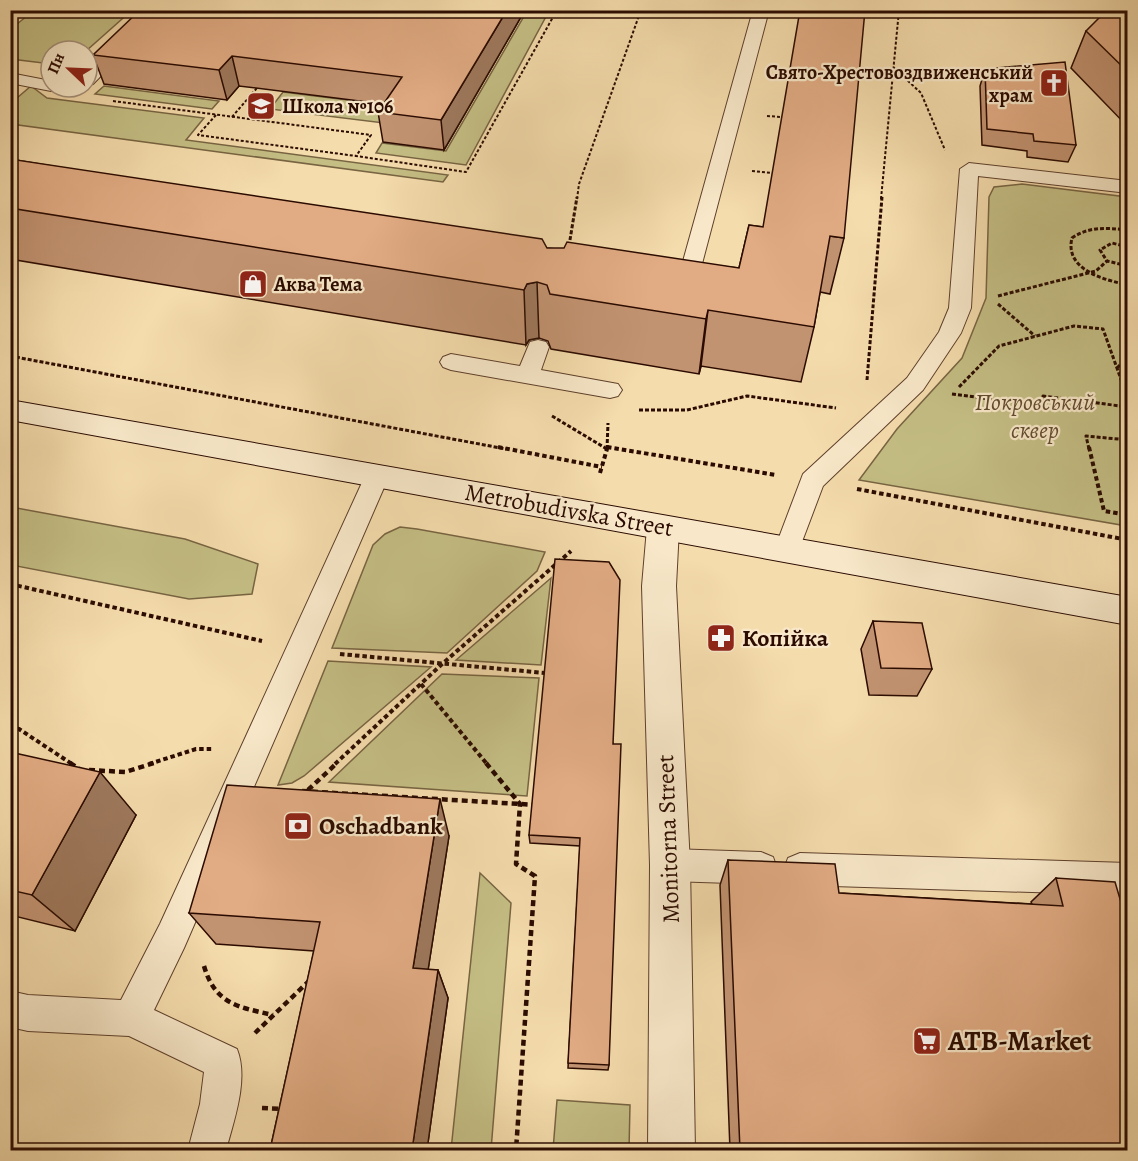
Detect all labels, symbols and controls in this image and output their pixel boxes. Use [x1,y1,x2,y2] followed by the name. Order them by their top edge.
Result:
[39,39,99,99] north arrow
[42,50,70,77] text: Пн
[766,59,1033,109] place label: Свято-Хрестовоздвиженський храм
[1038,67,1070,99] church icon: Свято-Хрестовоздвиженський храм
[245,90,277,122] school or university icon: Школа №106
[282,93,393,120] place label: Школа №106
[237,268,269,300] shop icon: Аква Тема
[273,271,363,298] place label: Аква Тема
[975,386,1095,446] park label: Покровський сквер
[462,476,676,544] street label: Metrobudivska Street
[705,622,737,654] pharmacy icon: Копійка
[742,622,829,654] place label: Копійка
[649,754,687,924] street label: Monitorna Street
[282,810,314,842] bank icon: Oschadbank
[319,810,443,842] place label: Oschadbank
[947,1022,1091,1060] place label: ATB-Market
[911,1025,943,1057] supermarket icon: ATB-Market

